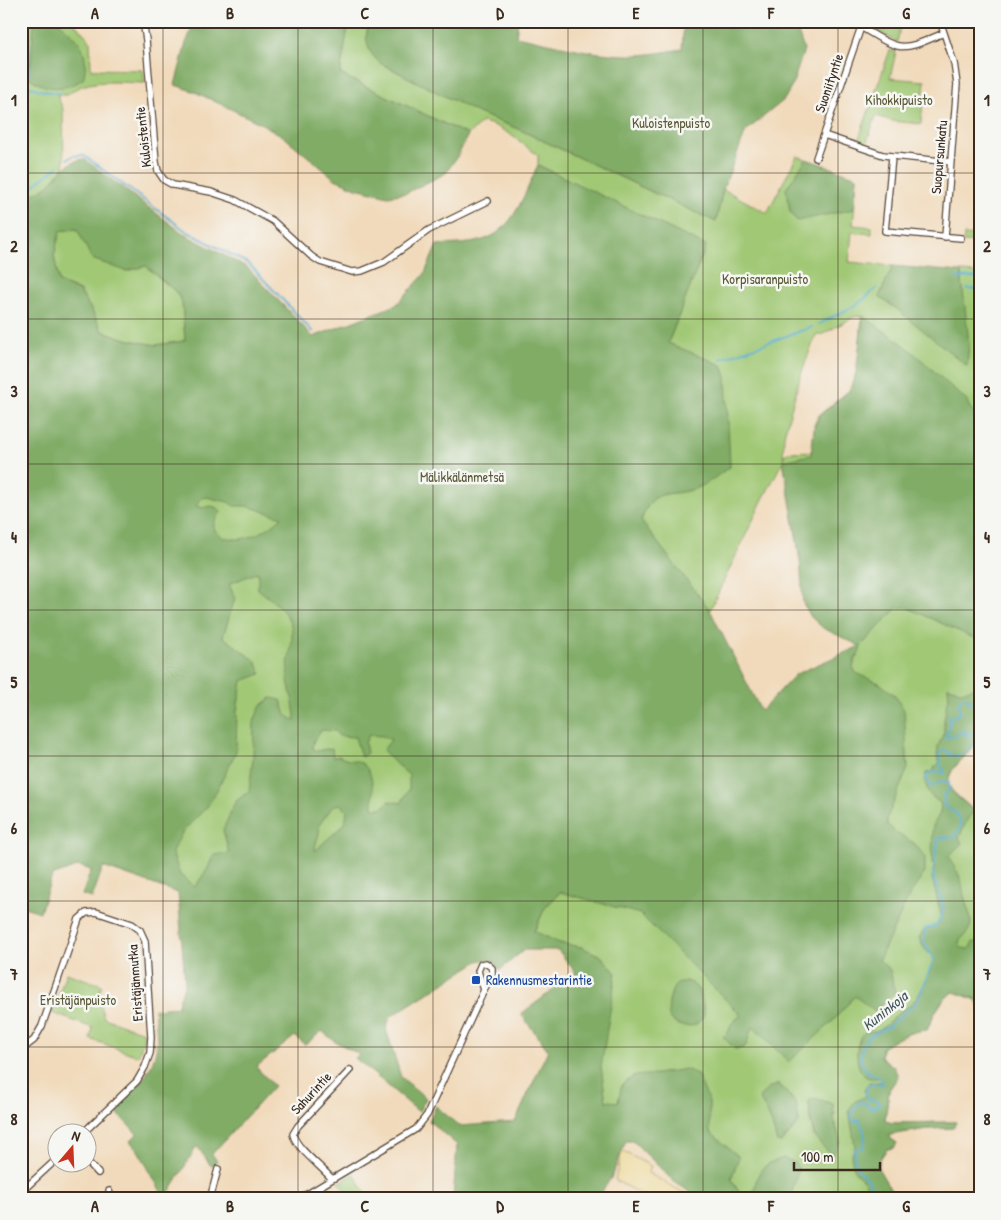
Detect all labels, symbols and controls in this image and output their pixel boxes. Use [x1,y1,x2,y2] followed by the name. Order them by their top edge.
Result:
[91,2,99,24] text: A
[226,2,234,24] text: B
[361,2,370,24] text: C
[496,2,504,24] text: D
[632,2,640,24] text: E
[767,2,775,24] text: F
[902,2,910,24] text: G
[810,51,849,115] street label: Suoniityntie
[11,89,17,111] text: 1
[984,89,990,111] text: 1
[865,90,933,110] park label: Kihokkipuisto
[130,105,155,168] street label: Kuloistentie
[632,113,710,133] park label: Kuloistenpuisto
[926,119,952,195] street label: Suopursunkatu
[10,235,18,257] text: 2
[983,235,991,257] text: 2
[722,269,808,289] park label: Korpisaranpuisto
[10,380,18,402] text: 3
[983,380,991,402] text: 3
[420,467,505,486] park label: Mälikkälänmetsä
[11,526,17,548] text: 4
[984,526,990,548] text: 4
[11,671,18,693] text: 5
[984,671,991,693] text: 5
[11,817,18,839] text: 6
[984,817,991,839] text: 6
[122,944,148,1022] street label: Eristäjänmutka
[9,963,18,985] text: 7
[982,963,991,985] text: 7
[486,970,592,989] place label: Rakennusmestarintie
[470,974,482,986] marker: Rakennusmestarintie
[858,985,913,1035] water label: Kuninkoja
[40,990,116,1010] park label: Eristäjänpuisto
[286,1067,336,1118] street label: Sahurintie
[11,1108,18,1130] text: 8
[984,1108,991,1130] text: 8
[48,1122,98,1172] north arrow
[70,1125,84,1146] text: N
[794,1140,880,1172] scale bar
[801,1146,834,1167] text: 100 m
[91,1195,99,1217] text: A
[226,1195,234,1217] text: B
[361,1195,370,1217] text: C
[496,1195,504,1217] text: D
[632,1195,640,1217] text: E
[767,1195,775,1217] text: F
[902,1195,910,1217] text: G

